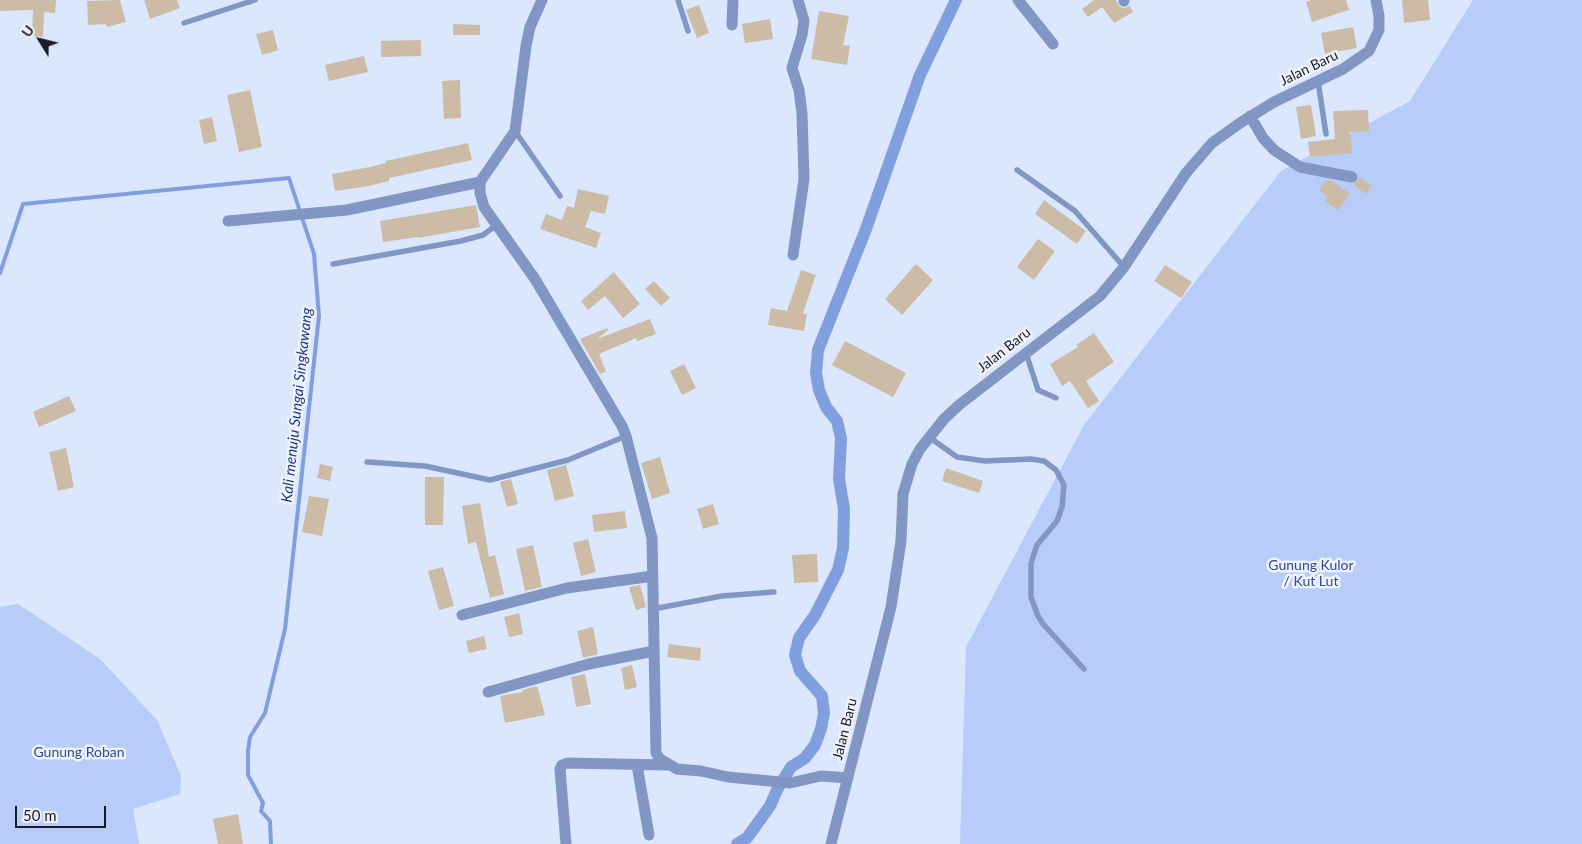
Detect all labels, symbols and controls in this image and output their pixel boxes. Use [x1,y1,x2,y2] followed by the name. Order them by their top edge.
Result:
[15,15,65,65] north arrow
[18,22,37,40] text: U
[1277,47,1341,89] street label: Jalan Baru
[278,307,316,503] water label: Kali menuju Sungai Singkawang
[974,324,1034,376] street label: Jalan Baru
[1268,557,1354,590] park label: Gunung Kulor / Kut Lut
[829,696,861,762] street label: Jalan Baru
[33,744,125,760] park label: Gunung Roban
[18,796,109,828] scale bar
[23,806,57,824] text: 50 m

